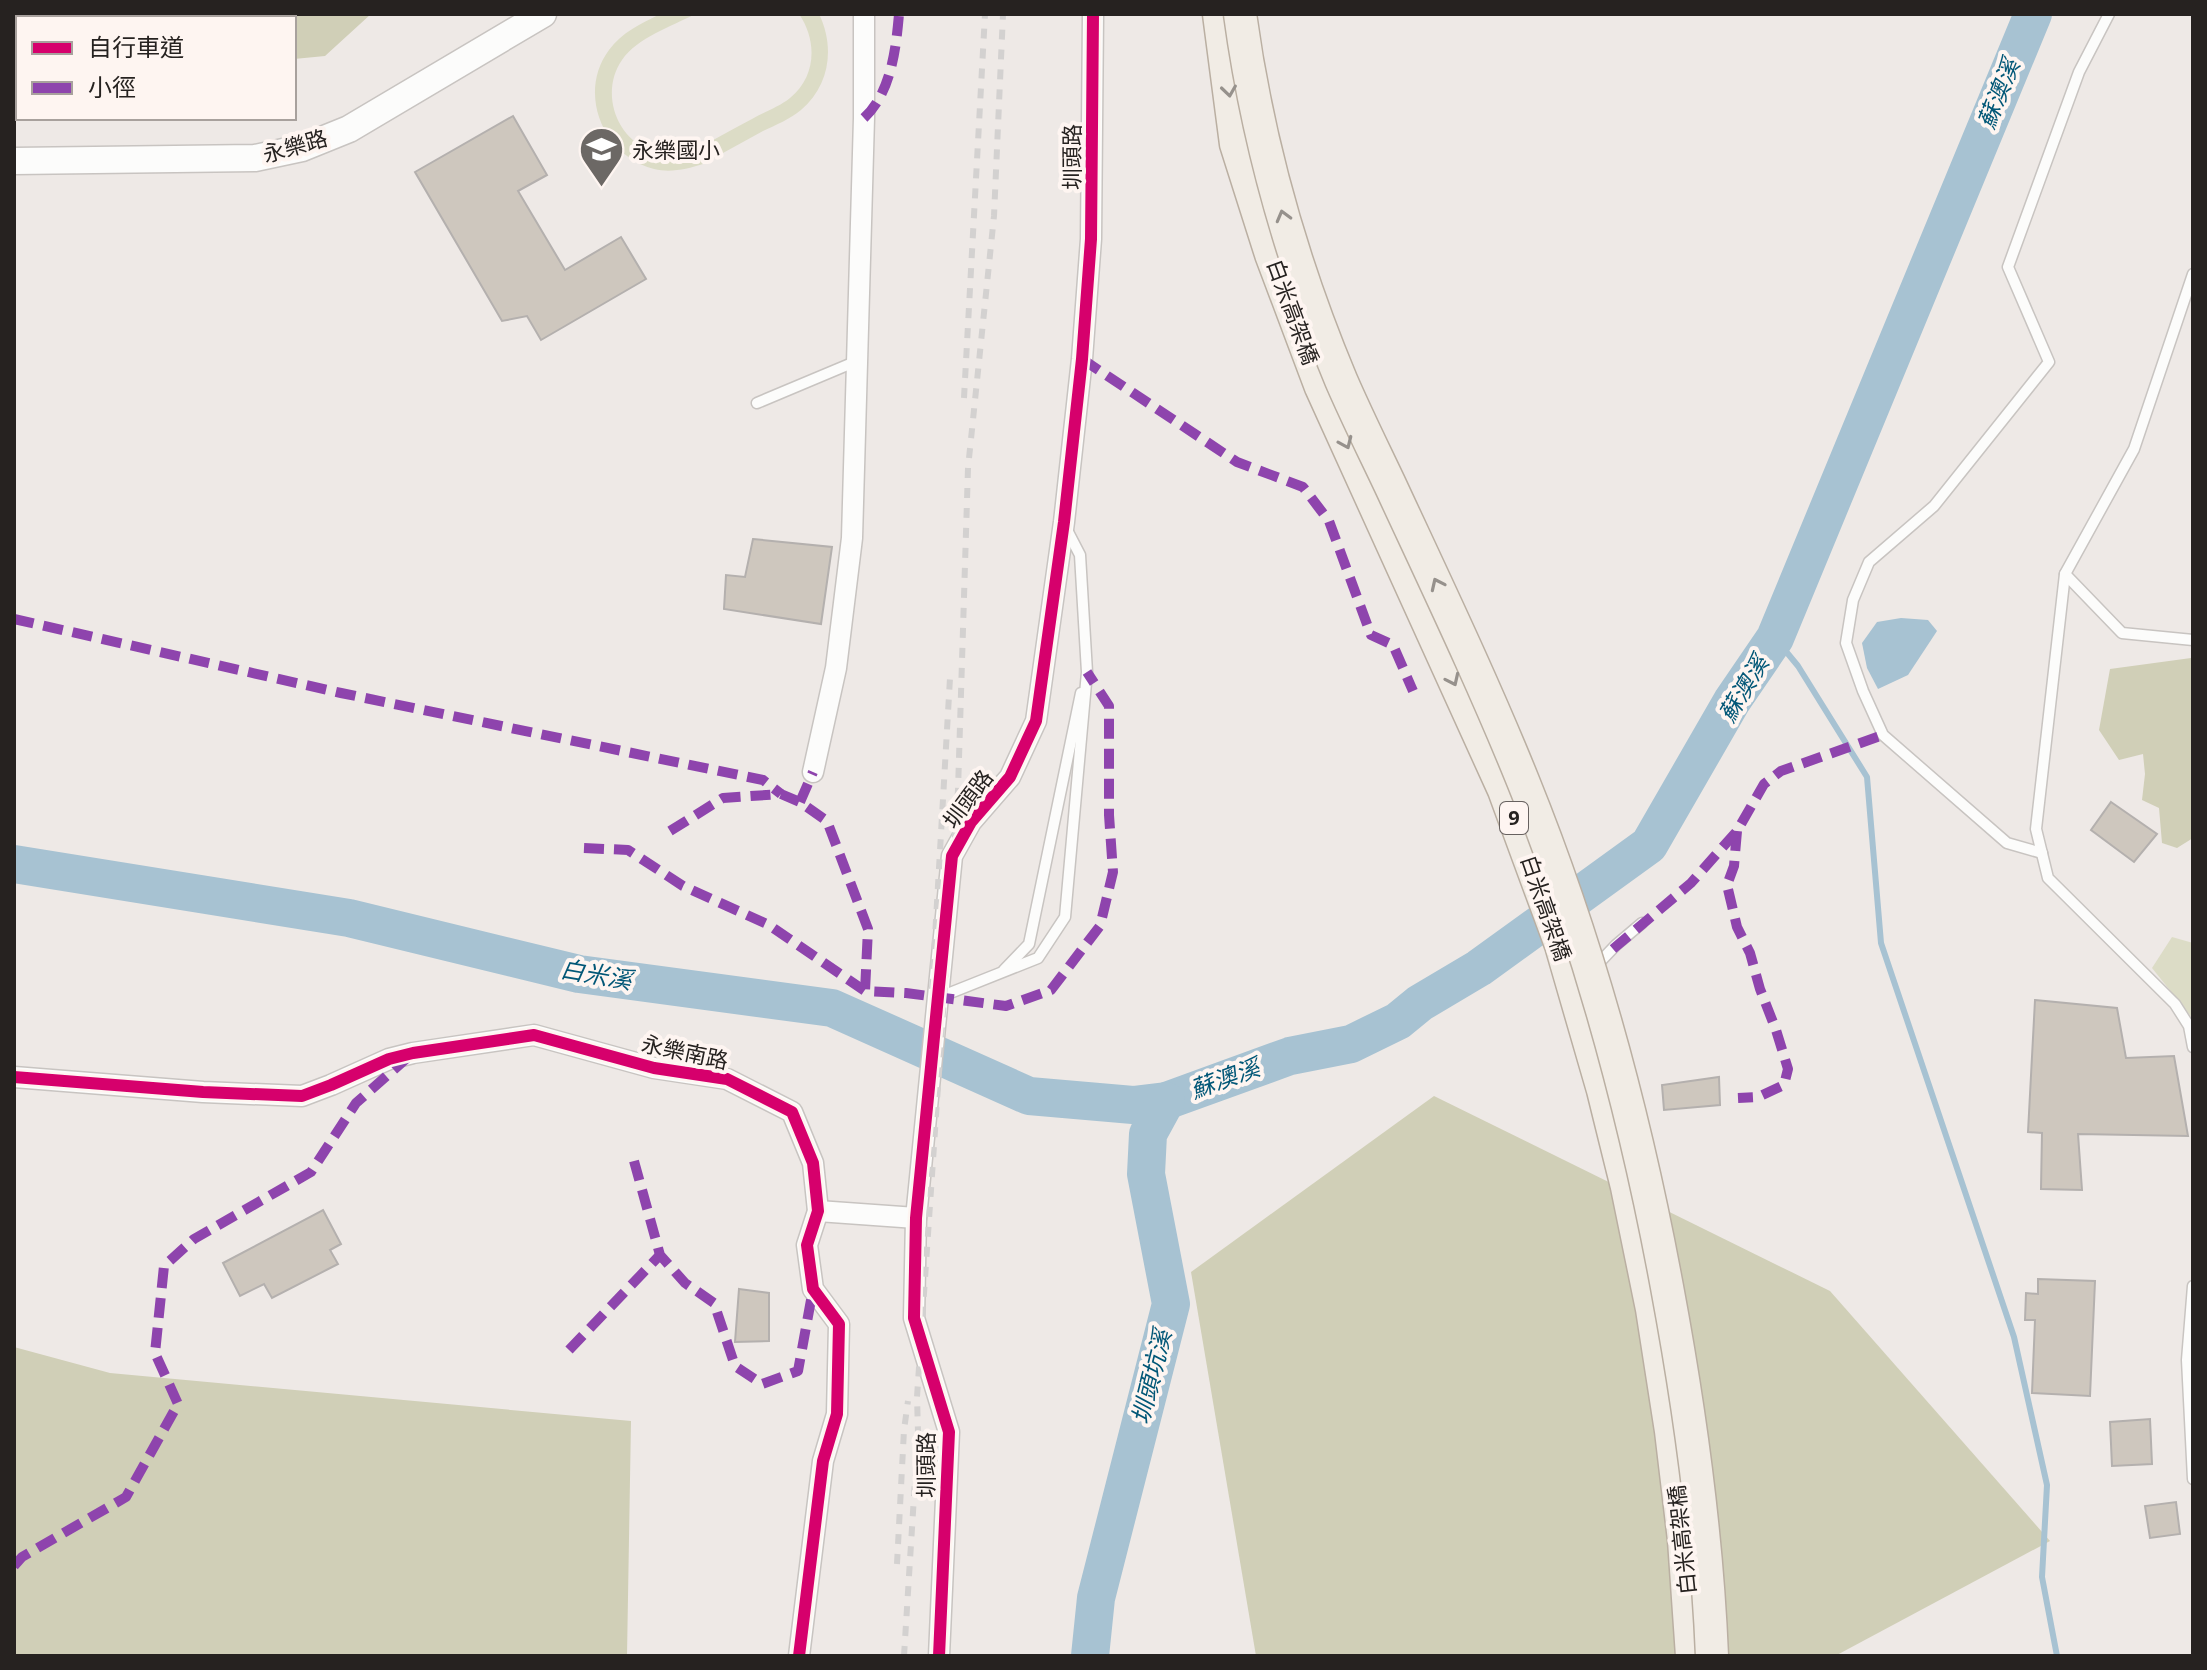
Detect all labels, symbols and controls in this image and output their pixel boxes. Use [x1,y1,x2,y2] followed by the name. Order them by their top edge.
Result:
[16,16,296,120] legend
[88,30,184,63] text: 自行車道
[1969,51,2028,133] water label: 蘇澳溪
[88,70,136,103] text: 小徑
[1220,85,1237,98] one-way arrow
[259,122,331,169] street label: 永樂路
[1056,124,1086,190] street label: 圳頭路
[577,126,625,189] school or university icon: 永樂國小
[632,134,720,164] place label: 永樂國小
[1276,209,1293,223] one-way arrow
[1261,255,1327,368] street label: 白米高架橋
[1336,435,1352,449] one-way arrow
[1431,578,1447,593] one-way arrow
[1710,646,1777,728] water label: 蘇澳溪
[1443,672,1459,686] one-way arrow
[935,763,999,834] street label: 圳頭路
[1500,802,1528,834] road number: 9
[1515,851,1579,965] street label: 白米高架橋
[558,951,638,997] water label: 白米溪
[639,1027,731,1075] street label: 永樂南路
[1185,1049,1267,1105] water label: 蘇澳溪
[1123,1323,1179,1427] water label: 圳頭坑溪
[910,1432,940,1498] street label: 圳頭路
[1660,1484,1702,1596] street label: 白米高架橋

